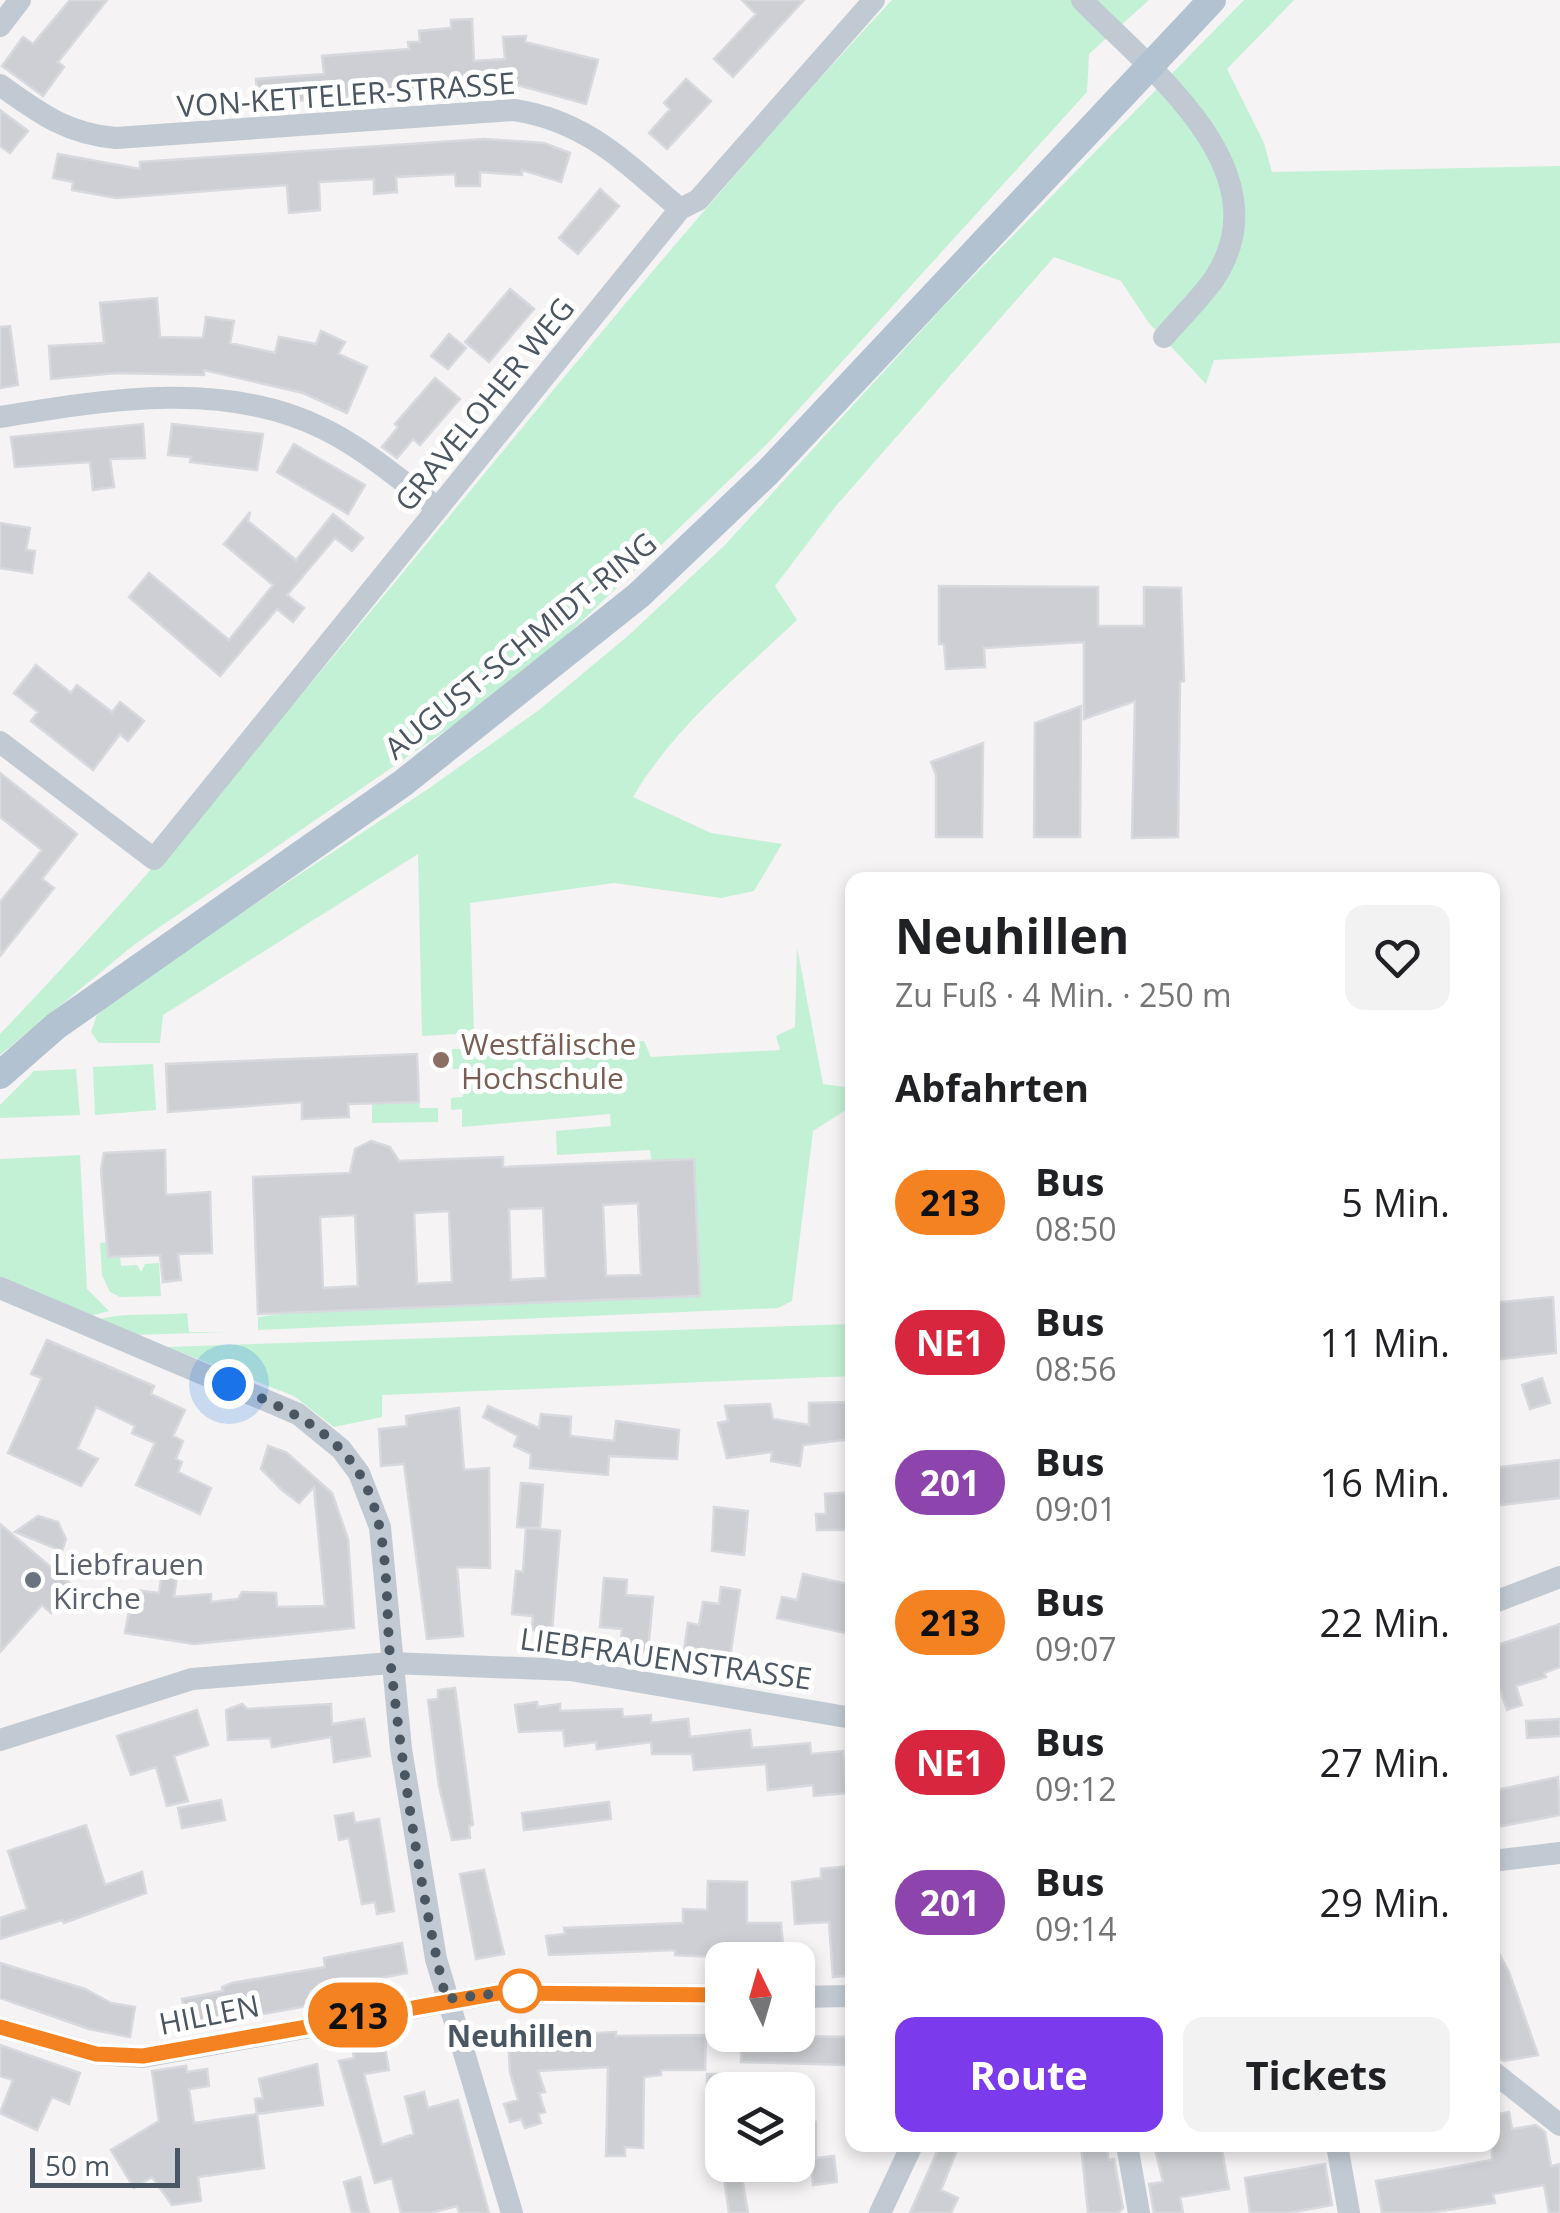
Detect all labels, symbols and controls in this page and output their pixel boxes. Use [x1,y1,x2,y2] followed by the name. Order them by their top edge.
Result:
[176,62,516,126] street label: VON-KETTELER-STRASSE
[385,288,583,520] street label: GRAVELOHER WEG
[375,522,665,768] street label: AUGUST-SCHMIDT-RING
[895,903,1129,968] text: Neuhillen
[1345,905,1450,1010] button: heart
[895,973,1232,1016] text: Zu Fuß · 4 Min. · 250 m
[461,1023,636,1098] place label: Westfälische Hochschule
[430,1049,452,1071] marker: Westfälische Hochschule
[895,1061,1089,1113] text: Abfahrten
[1035,1155,1104,1207] text: Bus
[1341,1176,1450,1228] text: 5 Min.
[920,1179,980,1226] text: 213
[1035,1207,1117,1250] text: 08:50
[1035,1295,1104,1347] text: Bus
[1320,1316,1450,1368] text: 11 Min.
[916,1319,984,1366] text: NE1
[1035,1347,1117,1390] text: 08:56
[204,1359,254,1409] your location
[1035,1435,1104,1487] text: Bus
[1320,1456,1450,1508] text: 16 Min.
[920,1459,980,1506] text: 201
[1035,1487,1117,1530] text: 09:01
[53,1543,204,1618] place label: Liebfrauen Kirche
[22,1569,44,1591] marker: Liebfrauen Kirche
[1035,1575,1104,1627] text: Bus
[1320,1596,1450,1648] text: 22 Min.
[920,1599,980,1646] text: 213
[517,1617,815,1699] street label: LIEBFRAUENSTRASSE
[1035,1627,1117,1670] text: 09:07
[1035,1715,1104,1767] text: Bus
[1320,1736,1450,1788] text: 27 Min.
[916,1739,984,1786] text: NE1
[1035,1767,1117,1810] text: 09:12
[1035,1855,1104,1907] text: Bus
[1320,1876,1450,1928] text: 29 Min.
[920,1879,980,1926] text: 201
[1035,1907,1117,1950] text: 09:14
[705,1942,815,2052] north arrow
[705,1942,815,2182] map controls
[499,1970,541,2012] marker: Neuhillen
[300,1982,416,2048] line badge: 213
[155,1984,263,2044] street label: HILLEN
[328,1992,388,2039] text: 213
[447,2015,593,2056] place label: Neuhillen
[895,2017,1163,2132] button: Route
[1183,2017,1450,2132] button: Tickets
[705,2072,815,2182] button: layers
[30,2143,180,2188] scale bar
[45,2146,110,2184] text: 50 m

